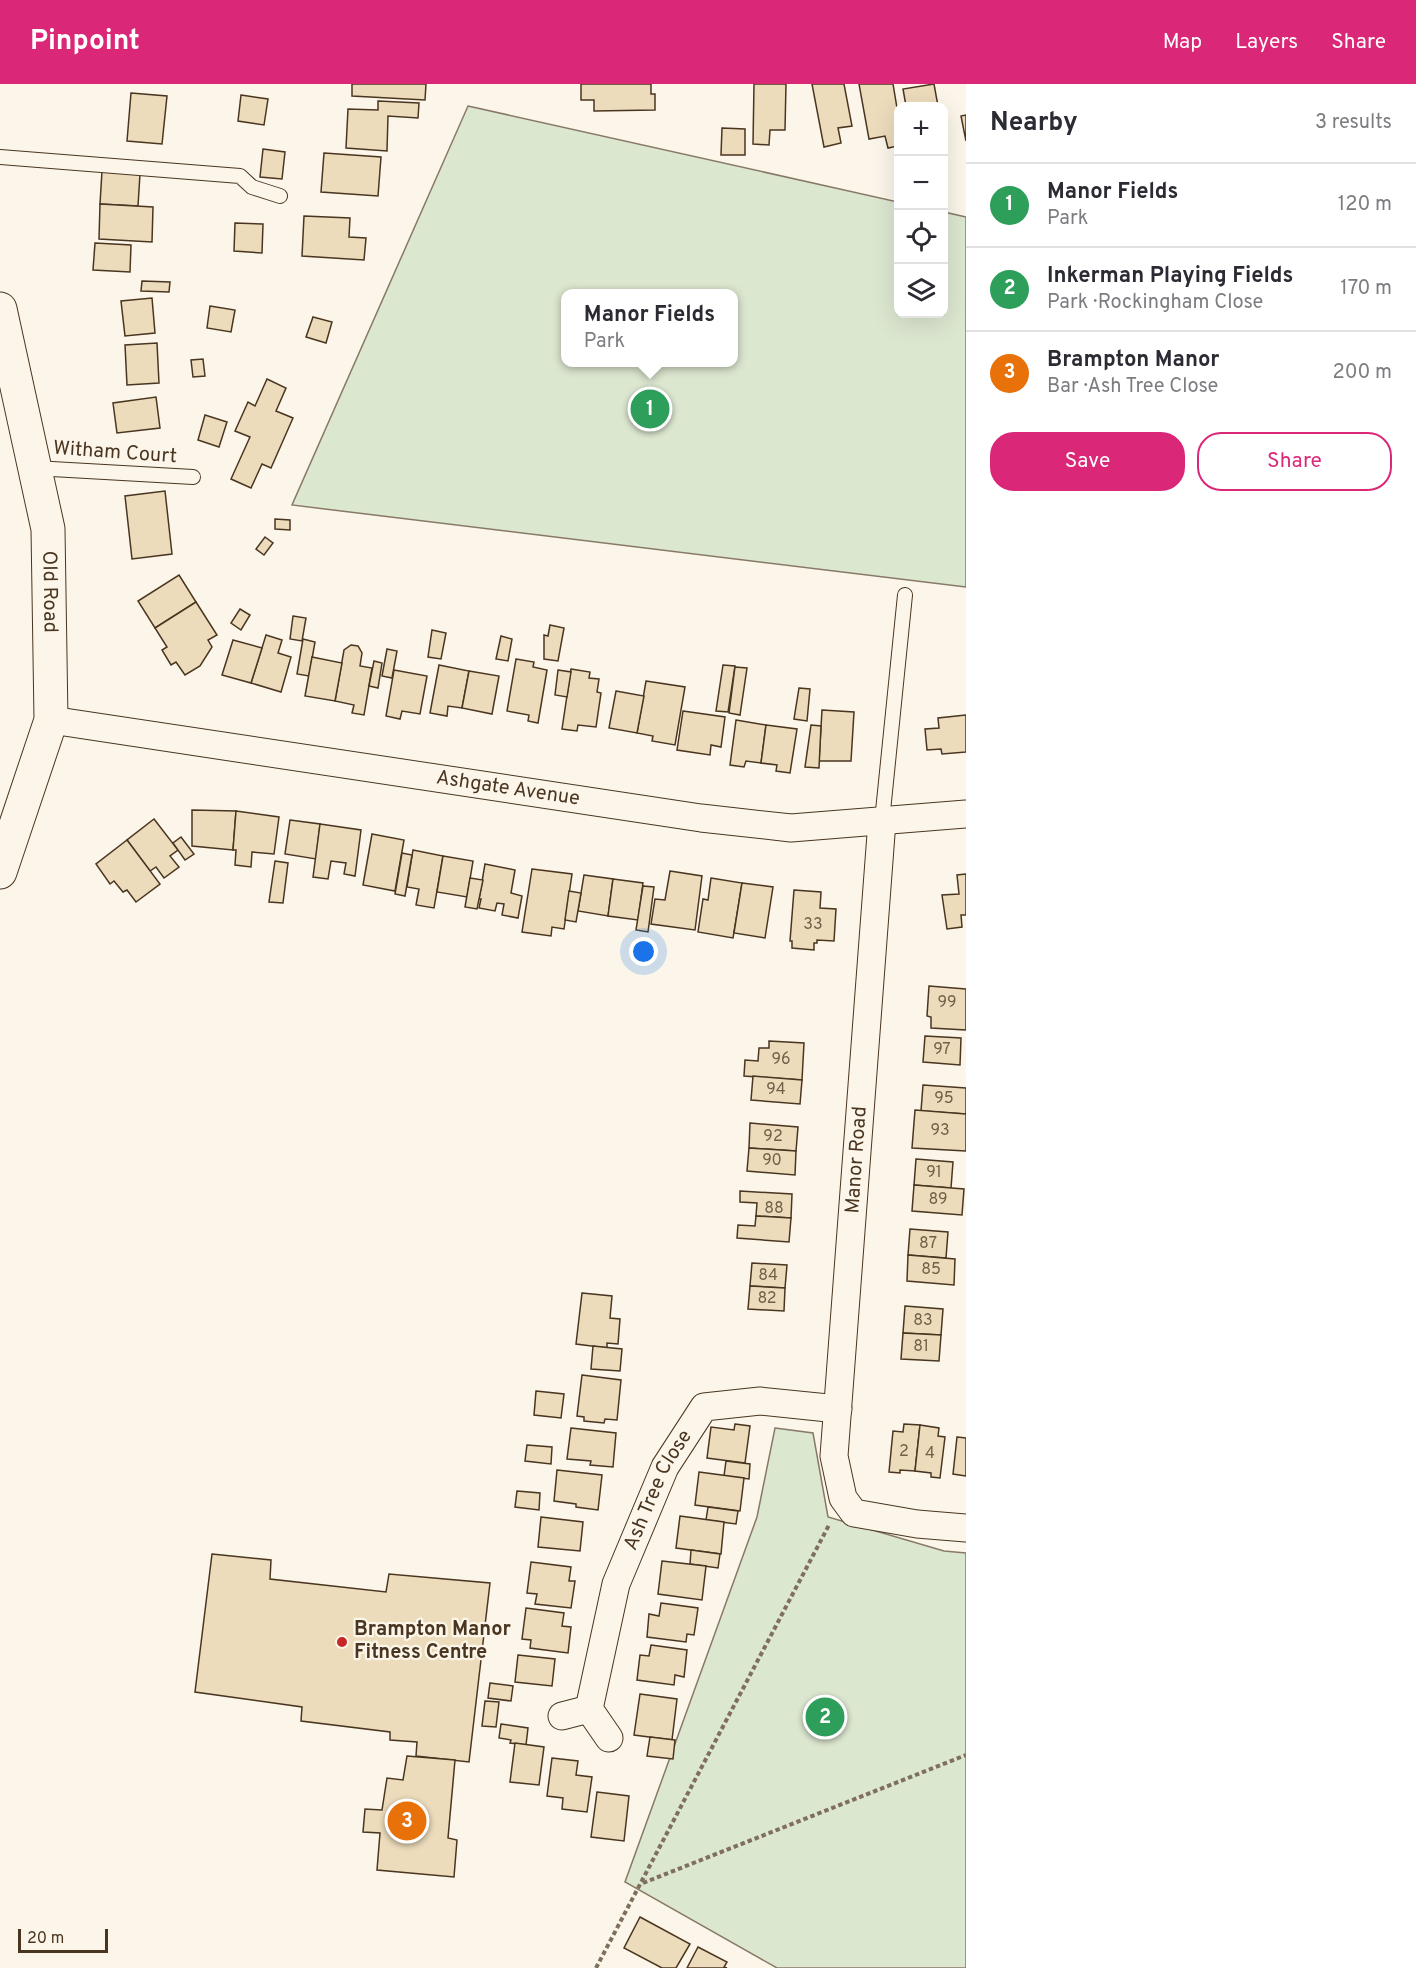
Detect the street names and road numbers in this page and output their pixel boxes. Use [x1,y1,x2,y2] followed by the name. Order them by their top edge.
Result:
[52,436,178,470] street label: Witham Court
[35,551,63,633] street label: Old Road
[434,765,581,813] street label: Ashgate Avenue
[840,1105,874,1215] street label: Manor Road
[618,1425,699,1555] street label: Ash Tree Close

